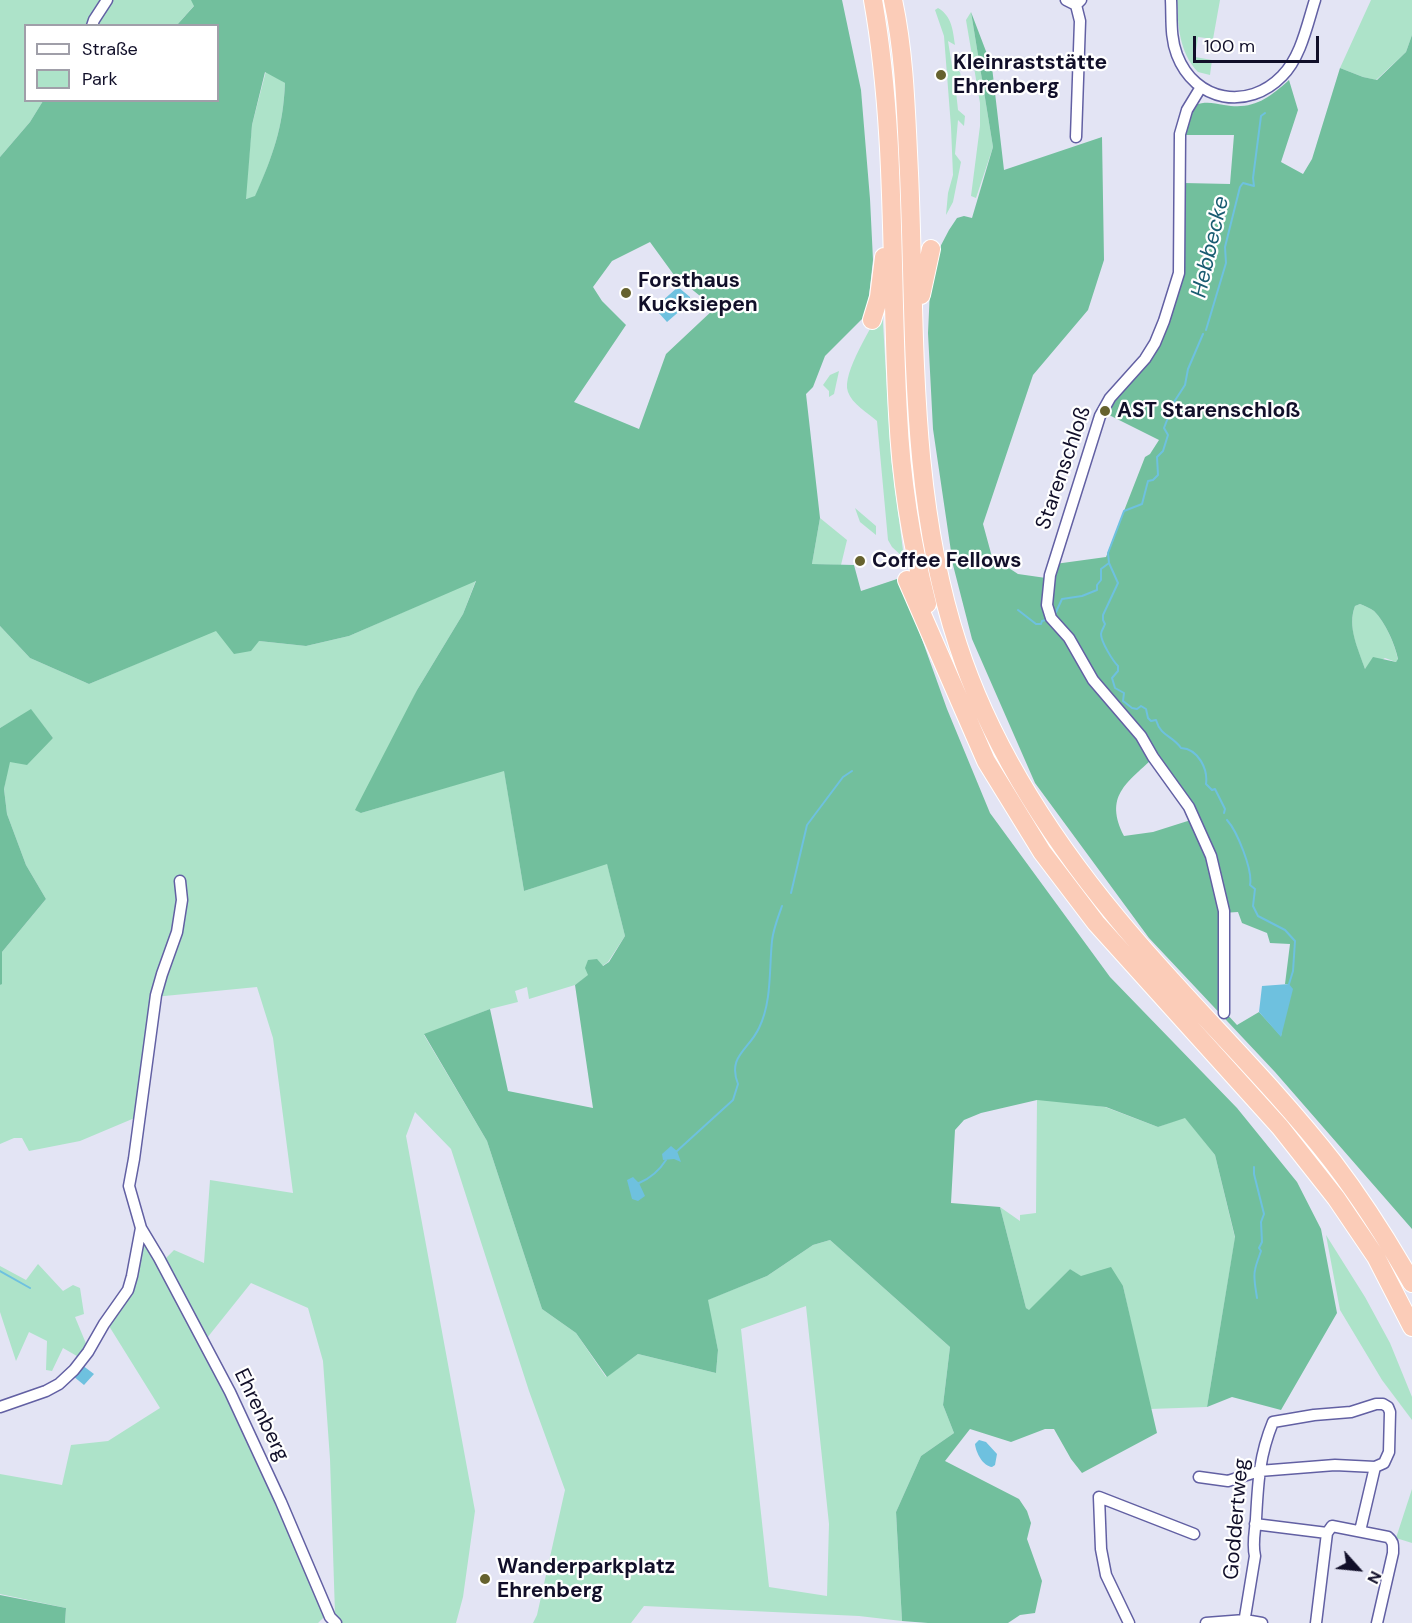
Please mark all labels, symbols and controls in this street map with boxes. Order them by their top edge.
legend [24,24,219,102]
scale bar [1196,24,1322,62]
text: 100 m [1204,34,1255,58]
text: Straße [82,37,138,61]
place label: Kleinraststätte Ehrenberg [953,50,1107,100]
text: Park [82,67,118,91]
marker: Kleinraststätte Ehrenberg [934,68,948,82]
water label: Hebbecke [1187,194,1235,300]
place label: Forsthaus Kucksiepen [638,268,758,318]
marker: Forsthaus Kucksiepen [619,286,633,300]
place label: AST Starenschloß [1117,398,1300,424]
street label: Starenschloß [1031,403,1097,533]
marker: AST Starenschloß [1098,404,1112,418]
place label: Coffee Fellows [872,548,1022,574]
marker: Coffee Fellows [853,554,867,568]
street label: Ehrenberg [228,1365,294,1465]
street label: Goddertweg [1219,1457,1255,1581]
north arrow [1328,1539,1388,1599]
place label: Wanderparkplatz Ehrenberg [497,1554,675,1604]
text: N [1362,1567,1386,1587]
marker: Wanderparkplatz Ehrenberg [478,1572,492,1586]

